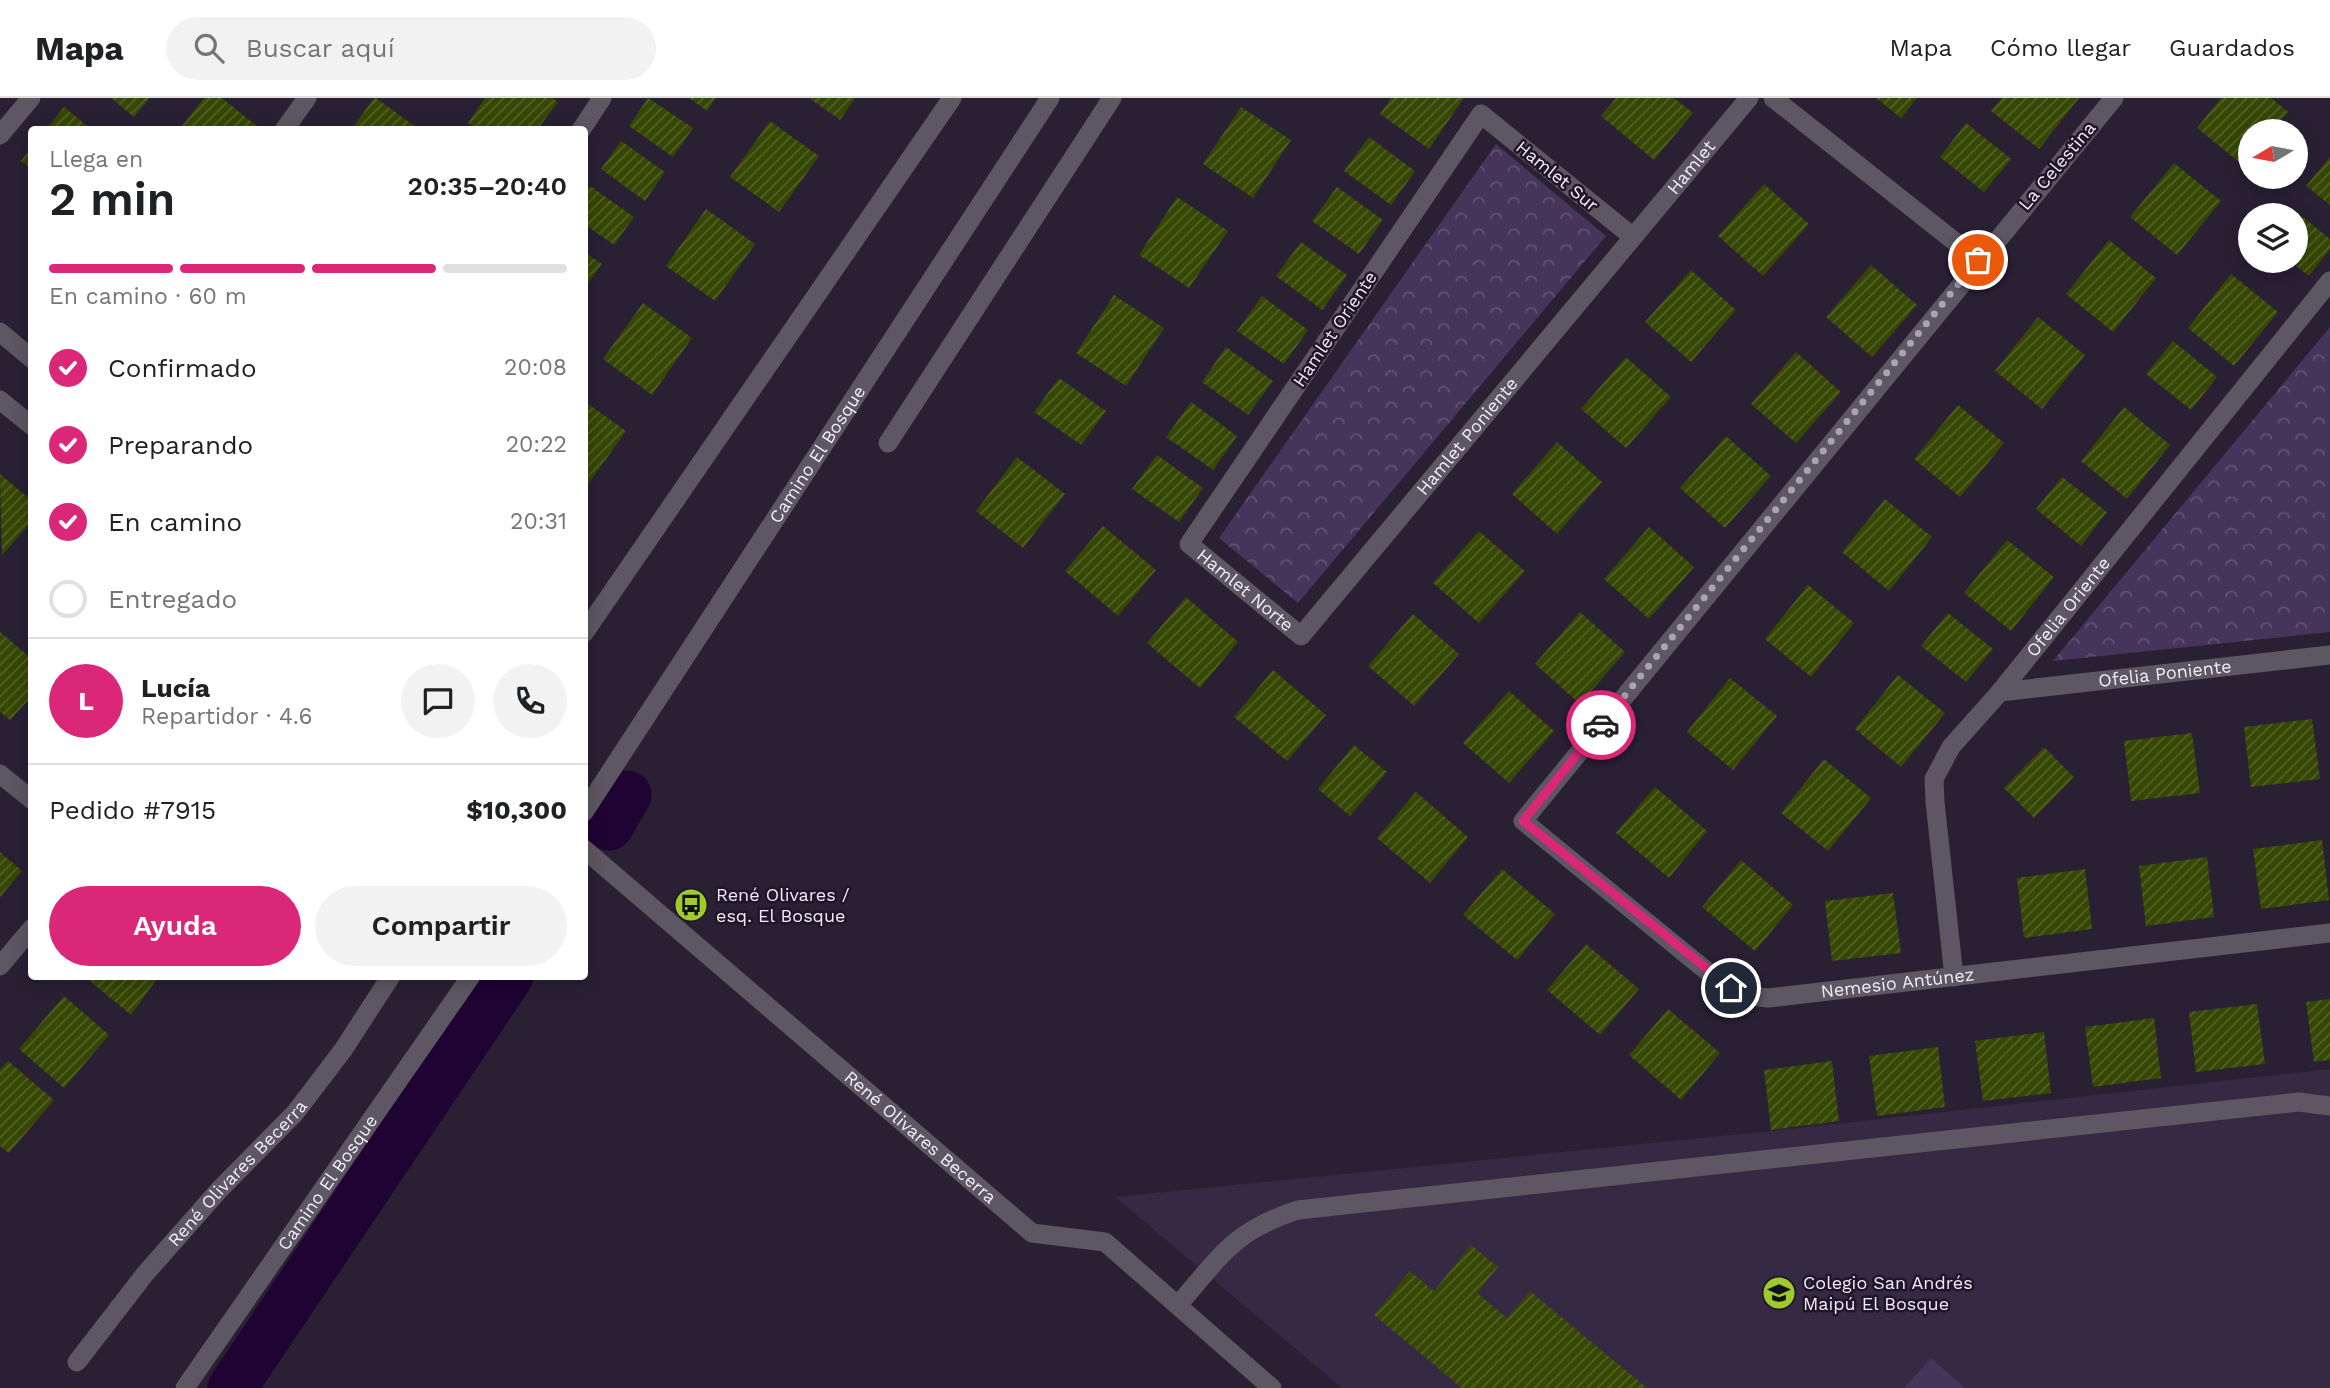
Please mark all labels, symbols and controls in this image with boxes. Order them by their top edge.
search box [166,17,656,80]
text: Mapa [35,29,124,68]
icon: search [190,29,228,67]
text: Buscar aquí [246,33,395,63]
text: Mapa [1890,34,1952,62]
text: Cómo llegar [1990,34,2131,62]
text: Guardados [2169,34,2295,62]
street label: La Celestina [2014,117,2100,214]
north arrow [2238,119,2308,189]
map controls [2238,119,2308,273]
street label: Hamlet Sur [1512,136,1603,215]
street label: Hamlet [1662,136,1720,198]
text: Llega en [49,146,143,173]
text: 20:35–20:40 [408,171,567,201]
text: 2 min [49,172,175,226]
button: layers [2238,203,2308,273]
pin [1948,230,2008,290]
icon: bag [1959,241,1997,279]
street label: Hamlet Oriente [1288,267,1381,390]
text: En camino · 60 m [49,283,247,310]
icon: check [49,349,87,387]
text: Confirmado [108,353,257,383]
text: 20:08 [504,354,567,381]
street label: Hamlet Poniente [1412,373,1522,499]
street label: Camino El Bosque [764,381,869,527]
icon: check [49,426,87,464]
text: Preparando [108,430,253,460]
text: 20:22 [506,431,567,458]
icon: check [49,503,87,541]
text: En camino [108,507,242,537]
text: 20:31 [510,508,567,535]
street label: Hamlet Norte [1193,544,1298,635]
street label: Ofelia Oriente [2022,553,2114,661]
text: Entregado [108,584,237,614]
street label: Ofelia Poniente [2097,655,2233,691]
button: chat [401,664,475,738]
button: phone [493,664,567,738]
text: Lucía [141,673,210,703]
text: L [78,686,94,716]
courier [1566,690,1636,760]
text: Repartidor · 4.6 [141,703,313,730]
icon: car [1582,706,1620,744]
text: Pedido #7915 [49,795,216,825]
text: $10,300 [466,795,567,825]
place label: René Olivares / esq. El Bosque [716,884,850,926]
button: Ayuda [49,886,301,966]
button: Compartir [315,886,567,966]
bus stop icon: René Olivares / esq. El Bosque [672,886,710,924]
pin [1701,958,1761,1018]
street label: Nemesio Antúnez [1820,963,1975,1002]
icon: home [1712,969,1750,1007]
street label: René Olivares Becerra [840,1066,1001,1208]
street label: René Olivares Becerra [163,1096,311,1250]
street label: Camino El Bosque [273,1111,381,1254]
place label: Colegio San Andrés Maipú El Bosque [1803,1272,1973,1314]
school or university icon: Colegio San Andrés Maipú El Bosque [1760,1274,1798,1312]

